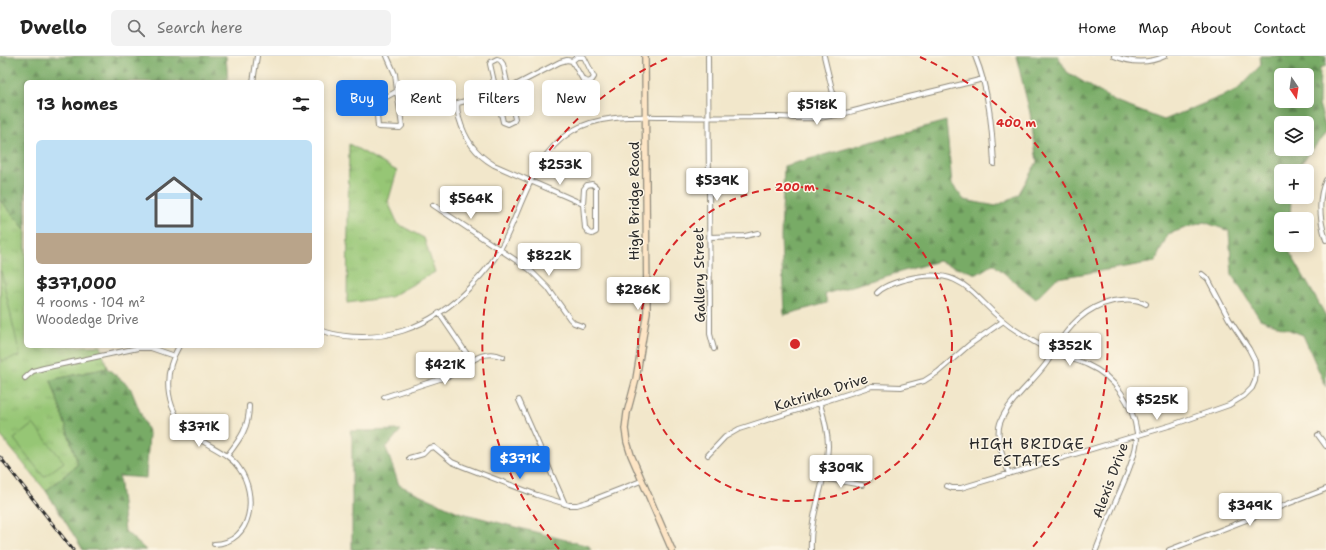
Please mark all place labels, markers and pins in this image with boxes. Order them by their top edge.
pin: $518K [789,92,845,126]
pin: $253K [532,152,588,186]
pin: $539K [689,168,745,202]
pin: $564K [443,186,499,220]
pin: $822K [521,243,577,277]
pin: $286K [610,277,666,311]
pin: $352K [1042,333,1098,367]
centre of rings [788,337,802,351]
pin: $421K [417,352,473,386]
pin: $525K [1129,387,1185,421]
pin: $371K [171,414,227,448]
pin: $371K [492,446,548,480]
pin: $309K [813,455,869,489]
pin: $349K [1222,493,1278,527]

